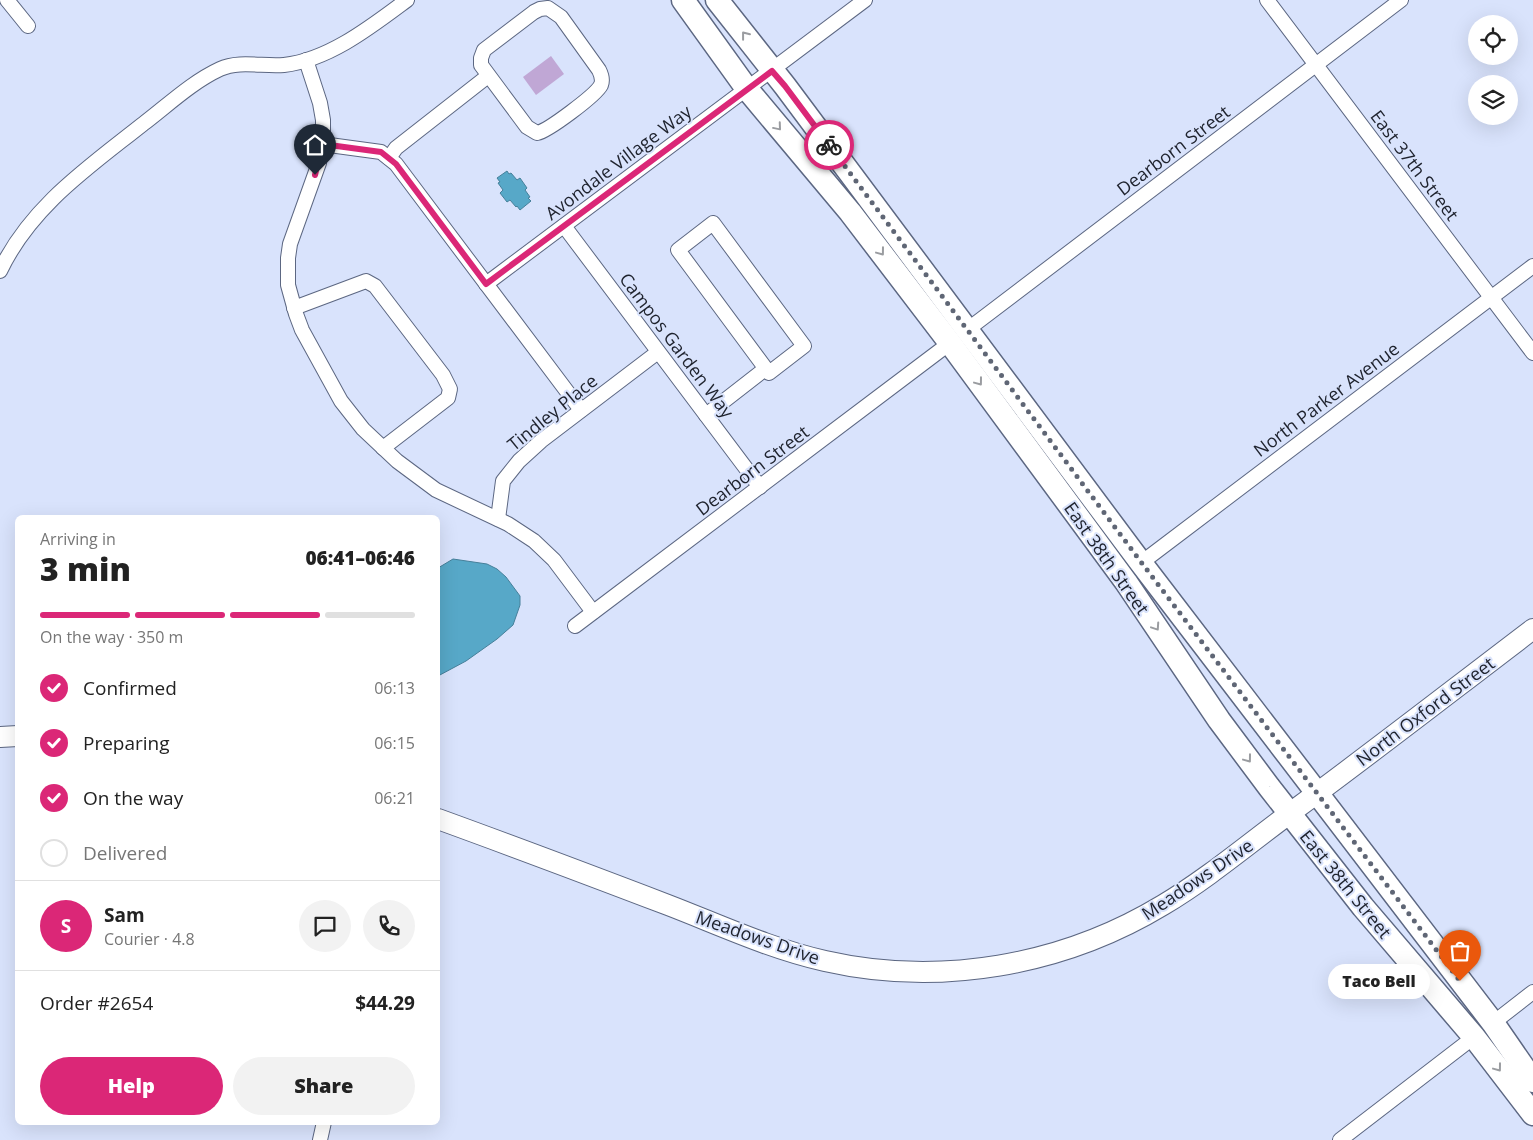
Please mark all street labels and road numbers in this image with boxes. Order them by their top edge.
street label: Avondale Village Way [540,99,697,225]
street label: Dearborn Street [1112,100,1234,200]
street label: East 37th Street [1365,105,1465,225]
street label: Campos Garden Way [614,267,740,423]
street label: North Parker Avenue [1248,336,1404,462]
street label: Tindley Place [502,368,602,456]
street label: Dearborn Street [691,420,813,520]
street label: East 38th Street [1059,497,1155,619]
street label: North Oxford Street [1351,651,1499,771]
street label: East 38th Street [1295,825,1397,943]
street label: Meadows Drive [1137,833,1257,925]
street label: Meadows Drive [693,905,823,969]

